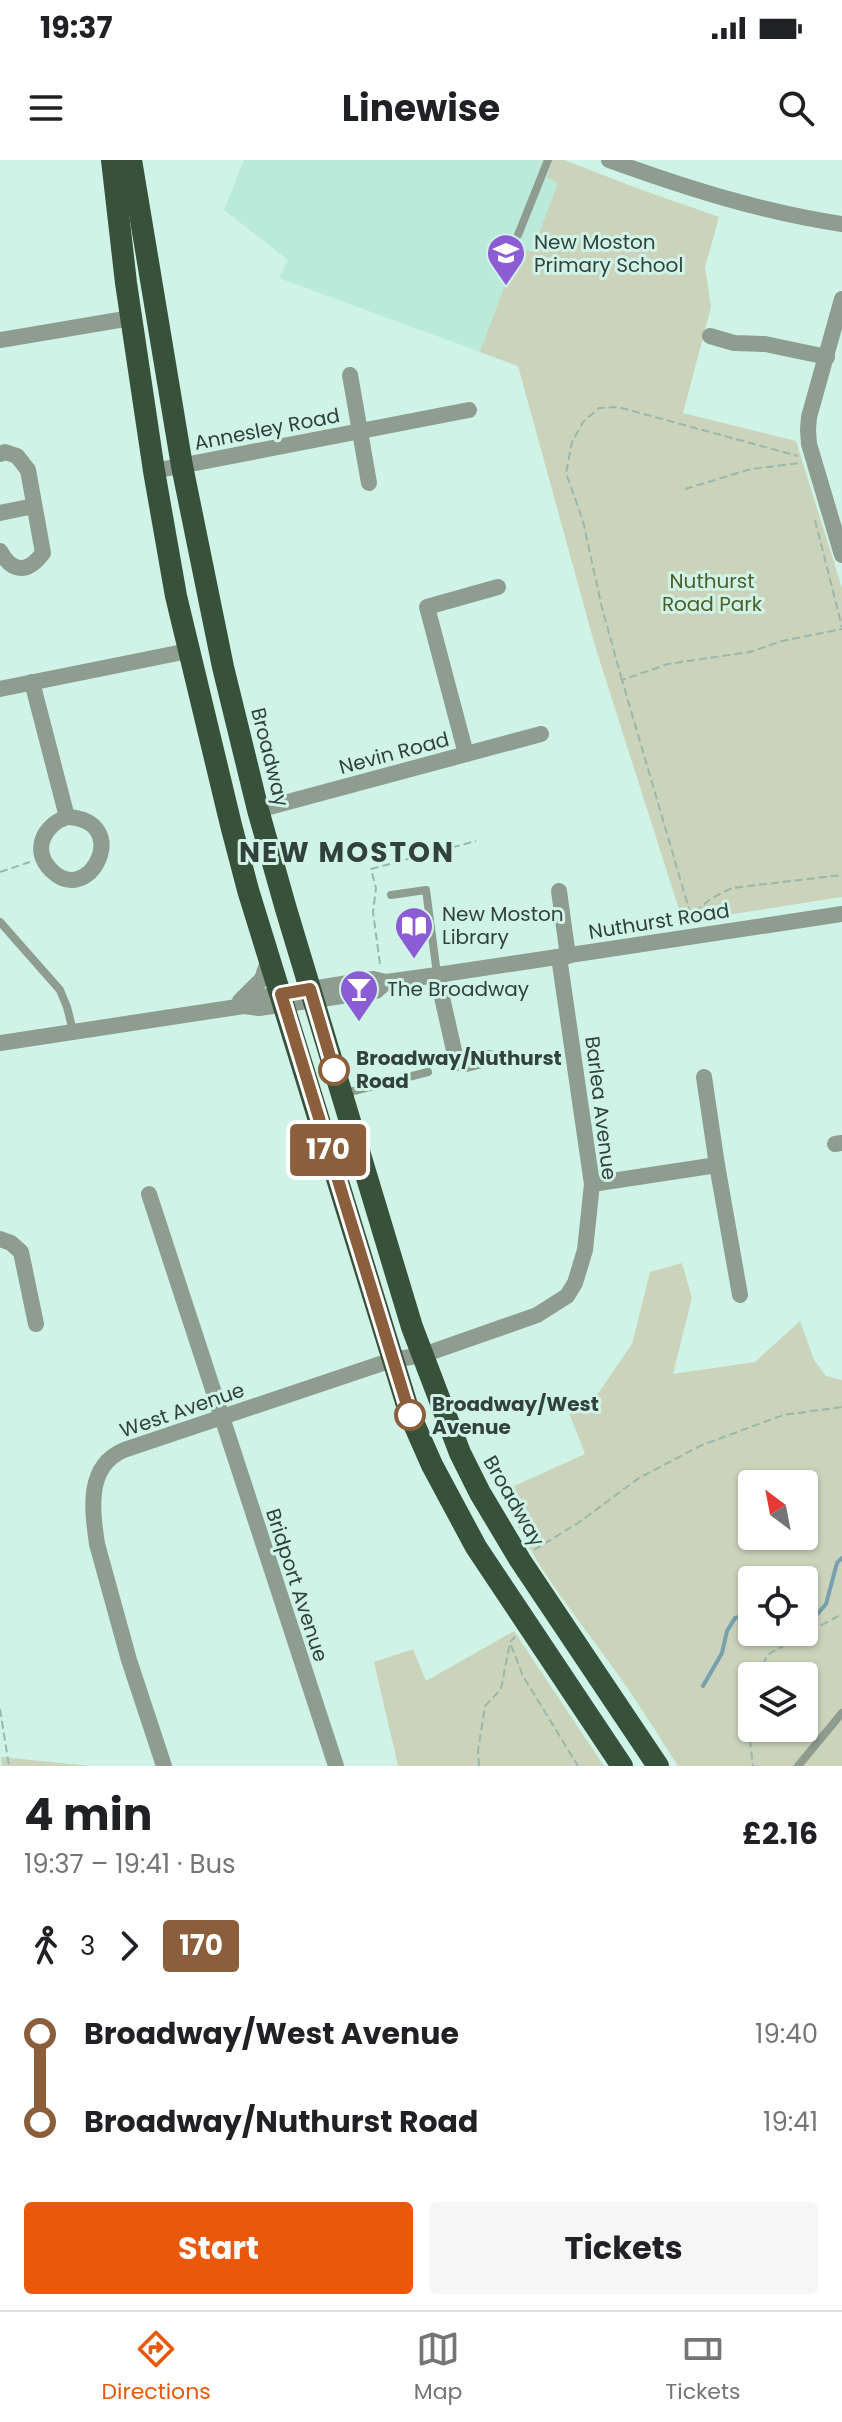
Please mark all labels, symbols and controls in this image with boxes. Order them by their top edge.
text: 19:37 [40,6,112,49]
text: Linewise [342,83,500,134]
icon: menu [24,86,68,130]
icon: search [774,86,818,130]
place label: New Moston Primary School [534,228,683,279]
school or university icon: New Moston Primary School [485,232,527,287]
street label: Annesley Road [192,401,342,457]
park label: Nuthurst Road Park [662,567,763,618]
street label: Broadway [244,705,296,809]
street label: Nevin Road [336,725,452,781]
district label: NEW MOSTON [239,833,455,872]
street label: Nuthurst Road [587,896,731,946]
place label: New Moston Library [442,900,564,951]
library icon: New Moston Library [393,905,435,960]
bar icon: The Broadway [338,968,380,1023]
place label: The Broadway [387,975,529,1003]
street label: Barlea Avenue [578,1035,624,1181]
place label: Broadway/Nuthurst Road [356,1044,562,1095]
marker: Broadway/Nuthurst Road [319,1055,349,1085]
line badge: 170 [282,1124,374,1176]
text: 170 [306,1130,350,1169]
street label: West Avenue [116,1376,248,1444]
place label: Broadway/West Avenue [432,1390,599,1441]
marker: Broadway/West Avenue [395,1400,425,1430]
street label: Broadway [477,1450,551,1552]
north arrow [738,1470,818,1550]
map controls [738,1470,818,1742]
street label: Bridport Avenue [259,1505,335,1665]
button: locate [738,1566,818,1646]
button: layers [738,1662,818,1742]
text: 4 min [24,1784,152,1845]
text: £2.16 [742,1812,818,1855]
text: 19:37 – 19:41 · Bus [24,1846,236,1882]
icon: walk [24,1924,68,1968]
icon: forward [107,1924,151,1968]
text: 170 [179,1926,223,1965]
text: 3 [80,1928,95,1964]
text: Broadway/West Avenue [84,2012,459,2055]
text: 19:40 [755,2016,818,2052]
text: Broadway/Nuthurst Road [84,2100,478,2143]
text: 19:41 [763,2104,818,2140]
button: Start [24,2202,413,2294]
button: Tickets [429,2202,818,2294]
tab: Directions [101,2327,211,2408]
tab: Map [414,2327,462,2408]
tab: Tickets [665,2327,740,2408]

